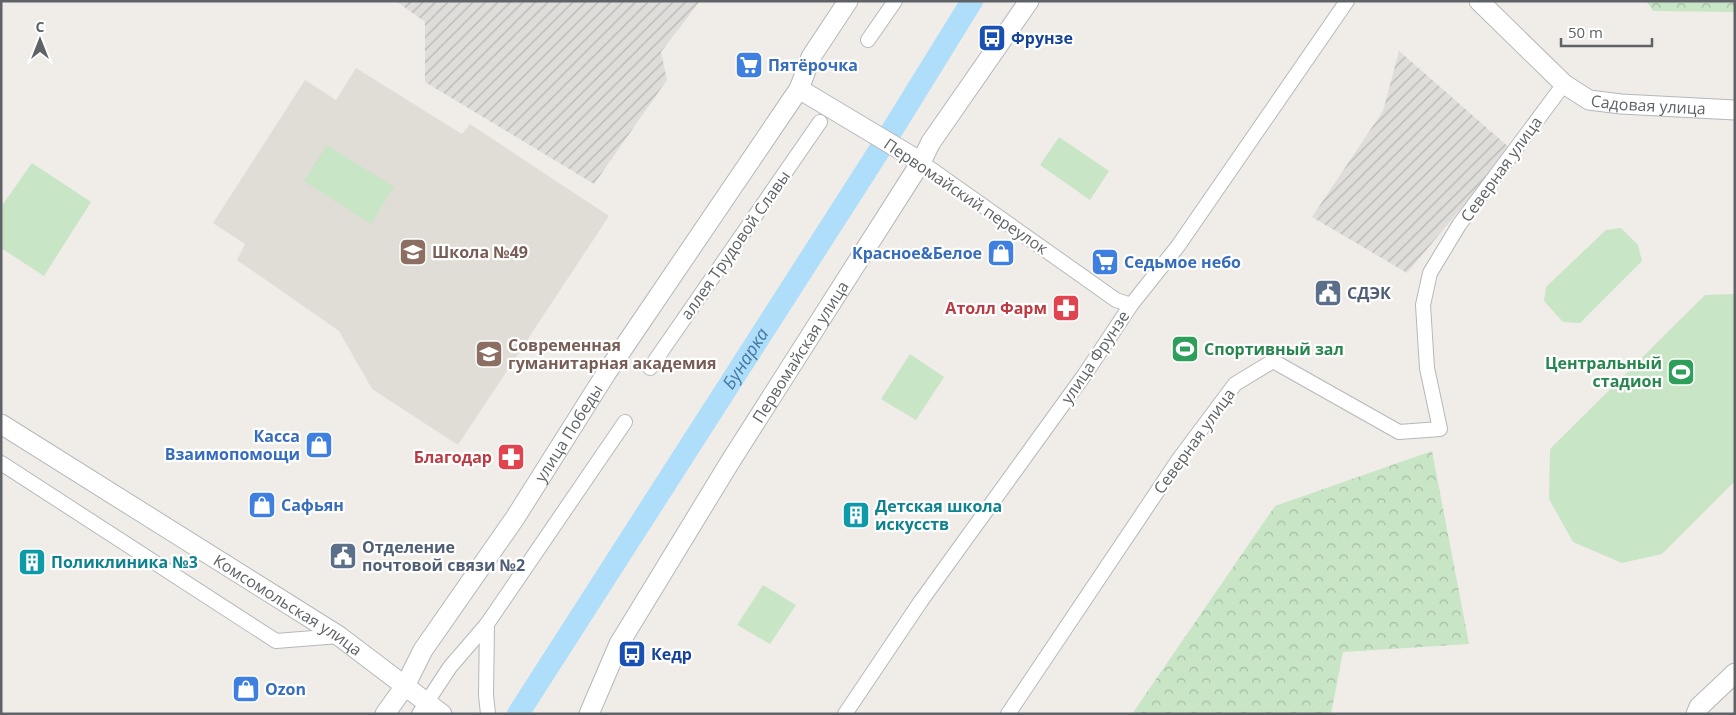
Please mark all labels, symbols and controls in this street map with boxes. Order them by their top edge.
north arrow [15,15,65,65]
scale bar [1561,15,1652,47]
text: С [36,17,45,36]
text: 50 m [1568,22,1603,42]
bus stop icon: Фрунзе [977,23,1007,53]
place label: Фрунзе [1011,27,1073,49]
supermarket icon: Пятёрочка [734,50,764,80]
place label: Пятёрочка [768,54,858,76]
street label: Садовая улица [1590,89,1706,119]
street label: Северная улица [1455,112,1547,226]
street label: Первомайский переулок [880,133,1053,260]
street label: аллея Трудовой Славы [675,166,795,324]
school or university icon: Школа №49 [398,237,428,267]
shop icon: Красное&Белое [986,238,1016,268]
place label: Школа №49 [432,241,528,263]
place label: Красное&Белое [852,242,982,264]
supermarket icon: Седьмое небо [1090,247,1120,277]
place label: Седьмое небо [1124,251,1241,273]
street label: Первомайская улица [747,277,854,427]
public building icon: СДЭК [1313,278,1343,308]
place label: СДЭК [1347,282,1391,304]
pharmacy icon: Атолл Фарм [1051,293,1081,323]
place label: Атолл Фарм [945,297,1047,319]
street label: улица Фрунзе [1056,306,1134,408]
water label: Бунарка [716,323,774,394]
place label: Современная гуманитарная академия [508,334,716,374]
sports icon: Спортивный зал [1170,334,1200,364]
place label: Спортивный зал [1204,338,1344,360]
school or university icon: Современная гуманитарная академия [474,339,504,369]
place label: Центральный стадион [1545,352,1662,392]
sports icon: Центральный стадион [1666,357,1696,387]
street label: улица Победы [529,380,608,486]
street label: Северная улица [1148,384,1240,498]
place label: Касса Взаимопомощи [165,425,300,465]
shop icon: Касса Взаимопомощи [304,430,334,460]
pharmacy icon: Благодар [496,442,526,472]
place label: Благодар [414,446,492,468]
shop icon: Сафьян [247,490,277,520]
place label: Сафьян [281,494,344,516]
place label: Детская школа искусств [875,495,1002,535]
building icon: Детская школа искусств [841,500,871,530]
place label: Отделение почтовой связи №2 [362,536,525,576]
public building icon: Отделение почтовой связи №2 [328,541,358,571]
building icon: Поликлиника №3 [17,547,47,577]
street label: Комсомольская улица [209,549,367,661]
place label: Поликлиника №3 [51,551,198,573]
bus stop icon: Кедр [617,639,647,669]
place label: Кедр [651,643,692,665]
shop icon: Ozon [231,674,261,704]
place label: Ozon [265,678,306,700]

